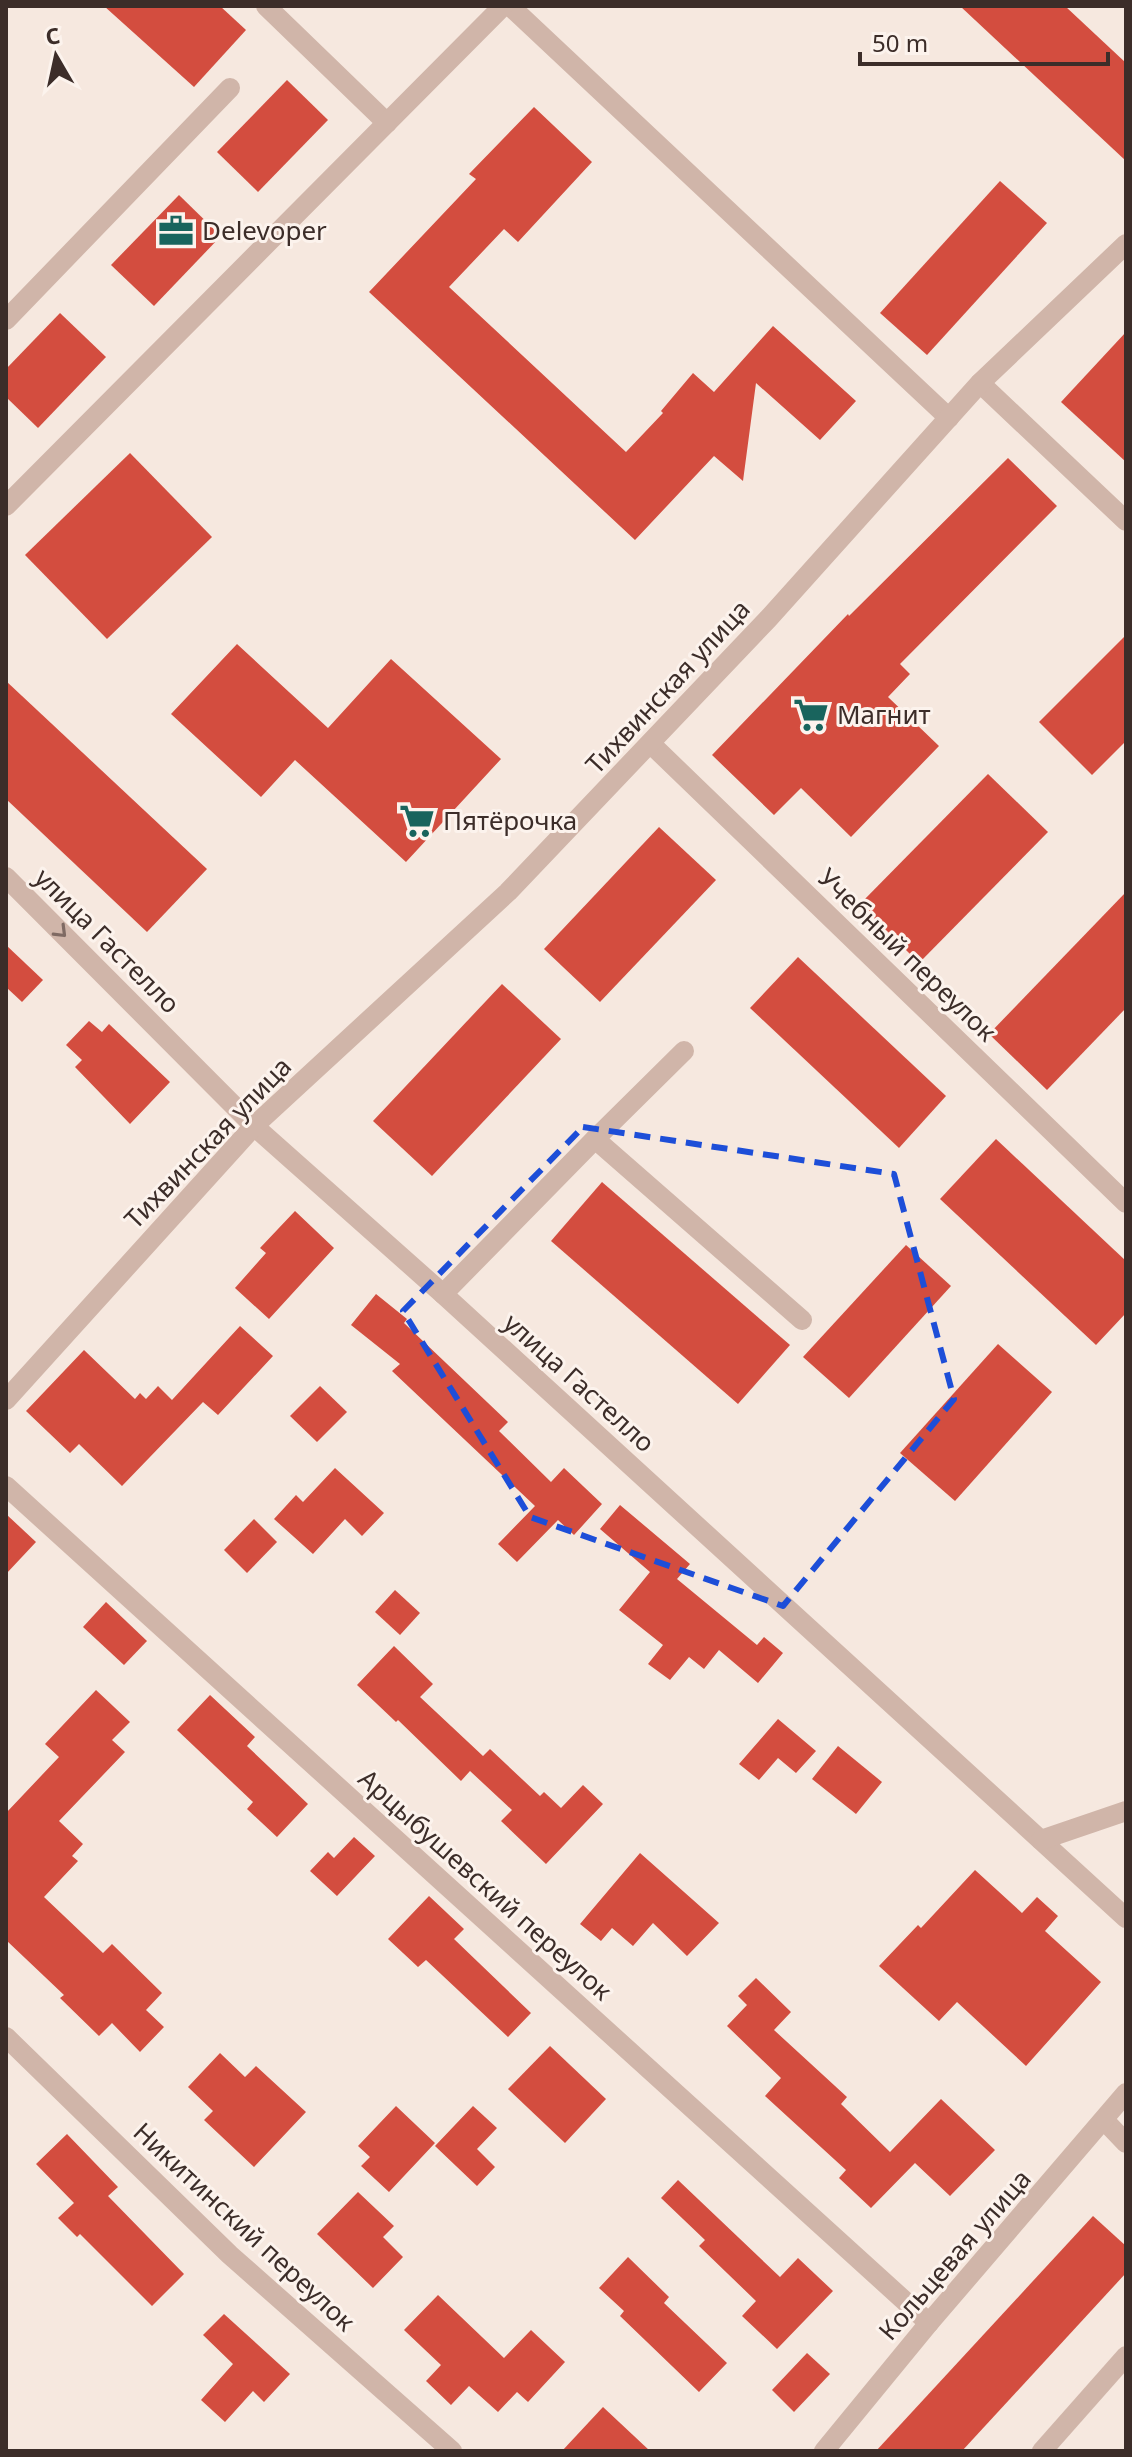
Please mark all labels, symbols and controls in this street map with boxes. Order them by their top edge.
north arrow [16,16,96,96]
scale bar [860,16,1108,66]
text: С [43,19,62,51]
text: 50 m [872,26,928,59]
office icon: Delevoper [157,212,195,250]
place label: Delevoper [202,212,327,248]
street label: Тихвинская улица [577,591,757,781]
supermarket icon: Магнит [792,696,830,734]
place label: Магнит [837,696,931,732]
supermarket icon: Пятёрочка [398,802,436,840]
place label: Пятёрочка [443,802,577,838]
street label: улица Гастелло [27,860,188,1021]
street label: Учебный переулок [811,860,1005,1049]
one-way arrow [52,923,66,938]
street label: Тихвинская улица [116,1049,299,1236]
street label: улица Гастелло [496,1305,663,1460]
street label: Арцыбушевский переулок [351,1761,620,2008]
street label: Никитинский переулок [126,2114,364,2339]
street label: Кольцевая улица [870,2161,1038,2347]

